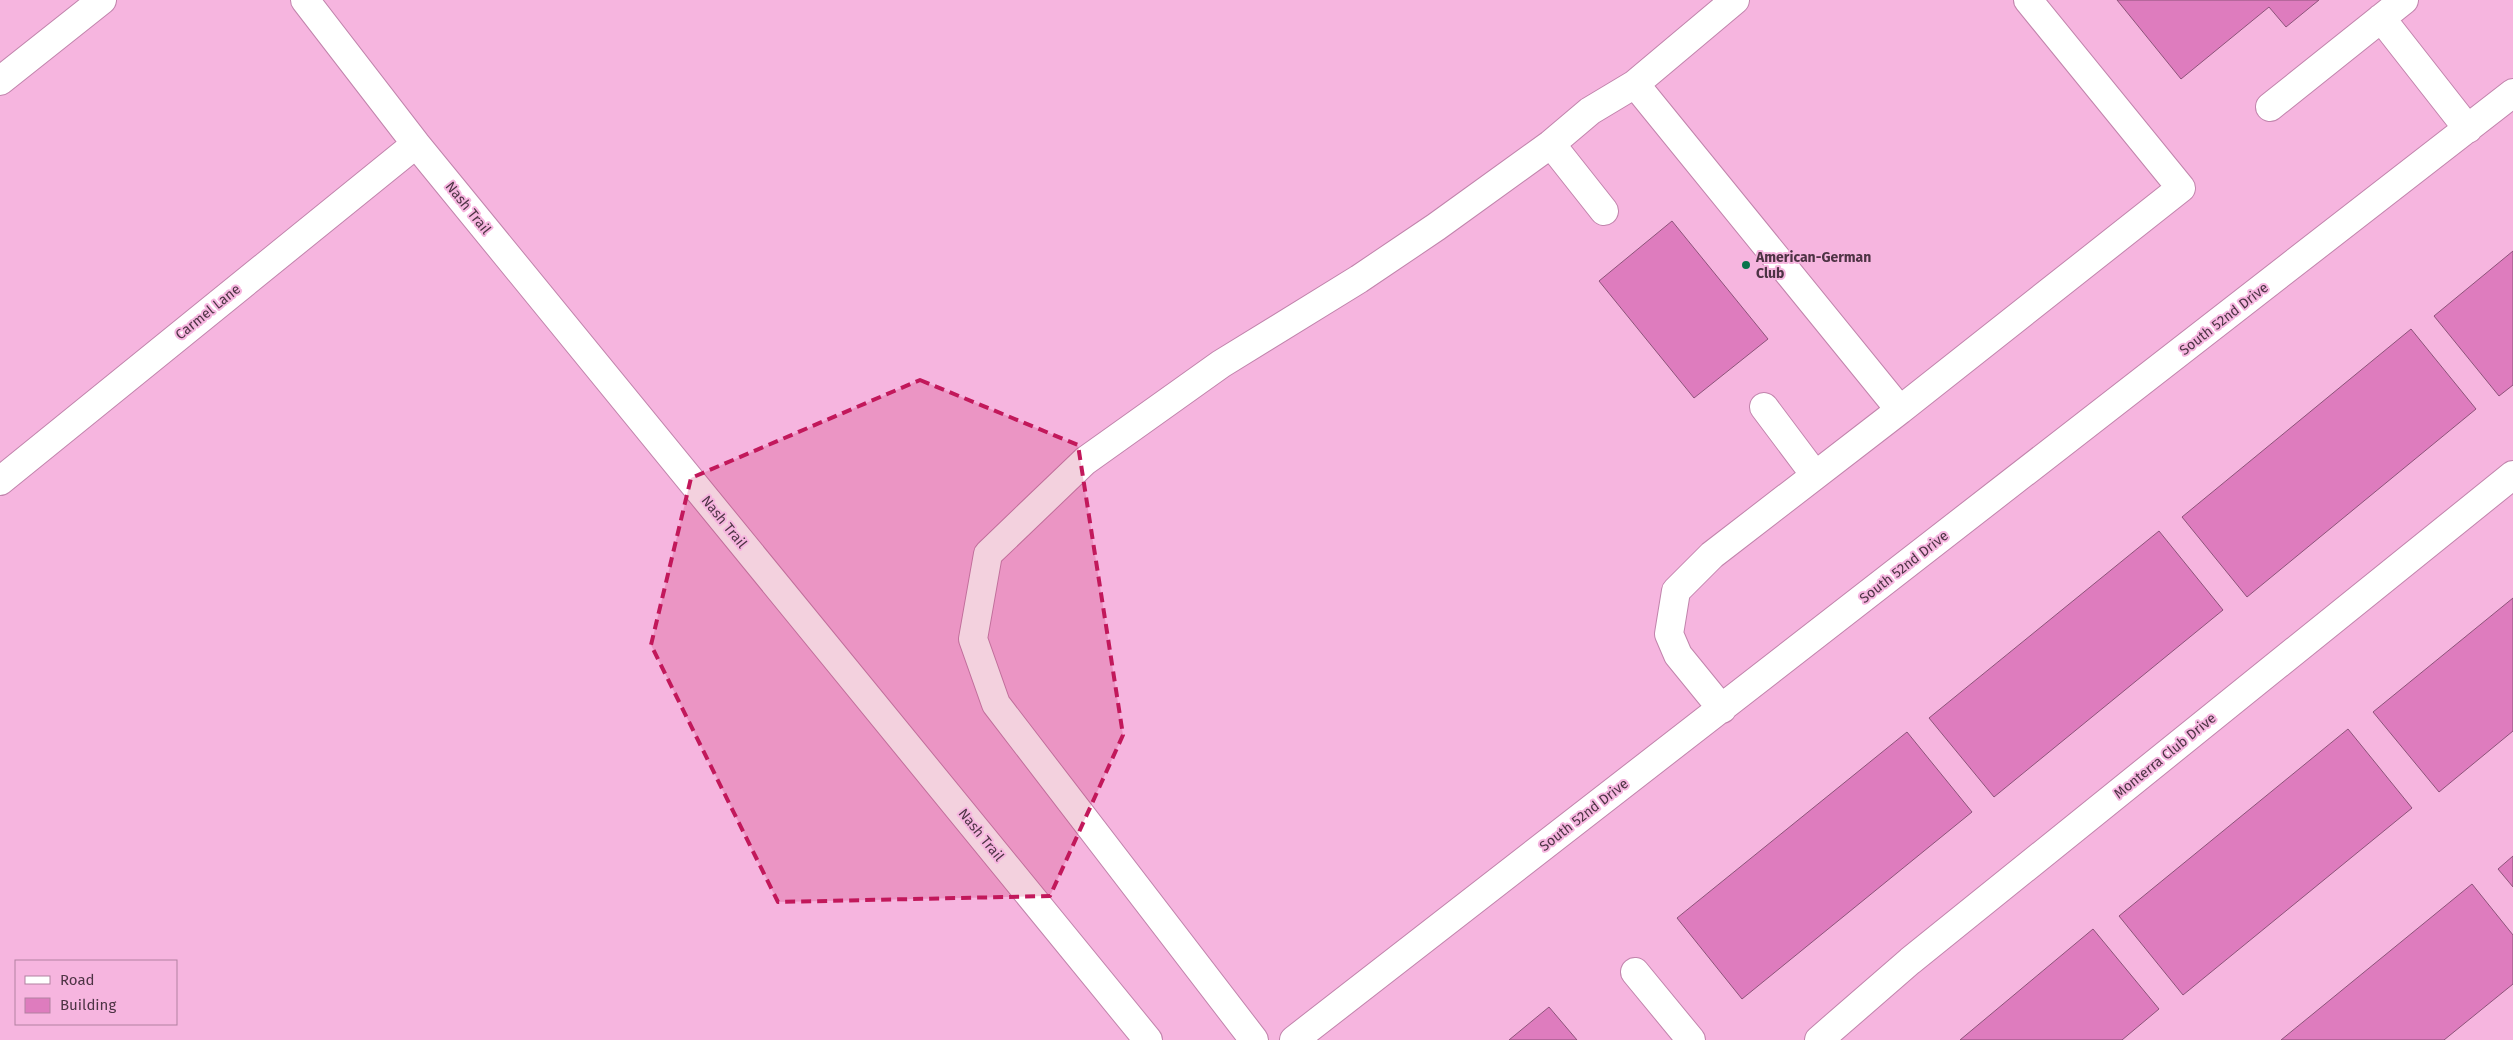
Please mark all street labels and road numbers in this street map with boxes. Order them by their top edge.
street label: Nash Trail [442,178,494,238]
street label: South 52nd Drive [2176,279,2272,359]
street label: Carmel Lane [172,281,244,343]
street label: Nash Trail [698,492,750,552]
street label: South 52nd Drive [1856,527,1952,607]
street label: Monterra Club Drive [2111,710,2219,802]
street label: South 52nd Drive [1536,775,1632,855]
street label: Nash Trail [955,805,1007,865]

